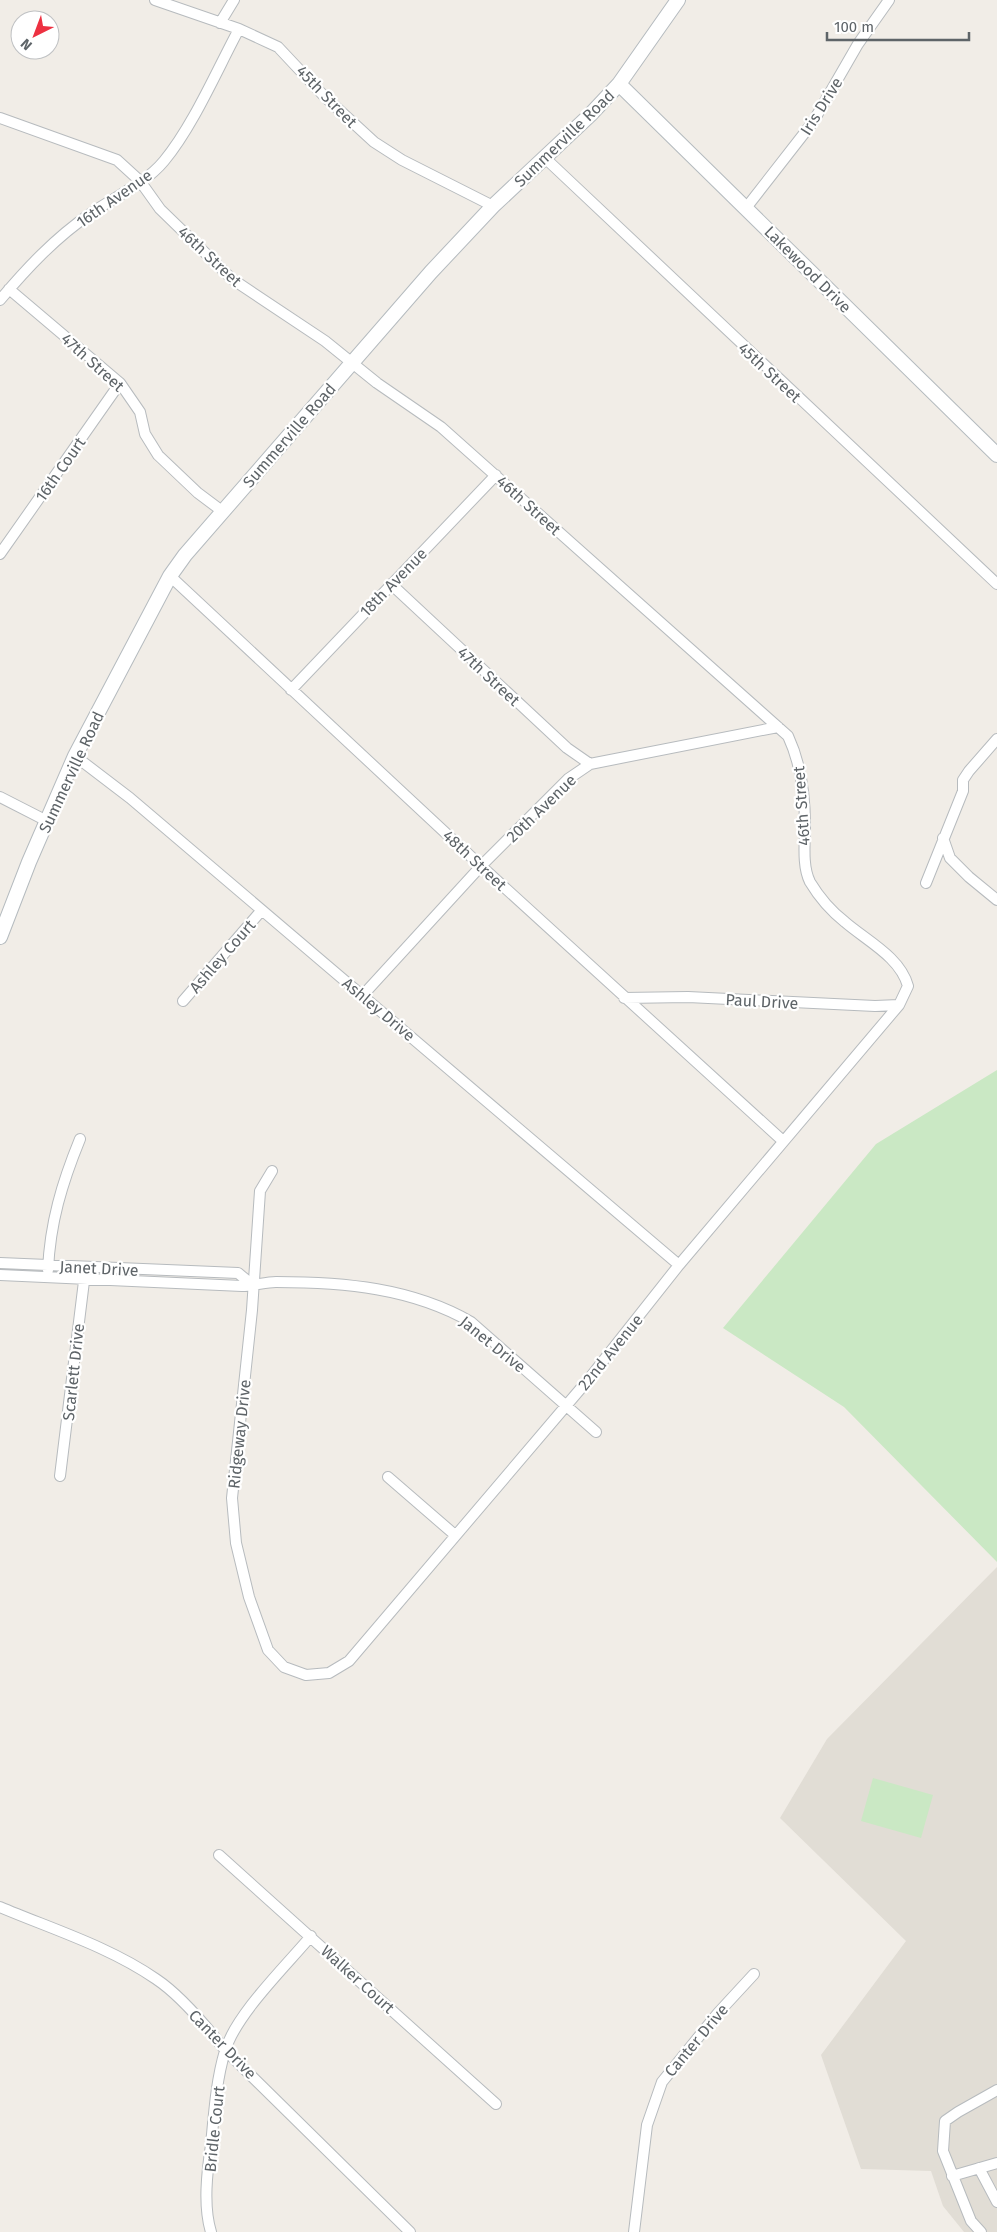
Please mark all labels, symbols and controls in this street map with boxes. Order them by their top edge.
north arrow [10,10,60,60]
scale bar [827,10,970,42]
text: 100 m [834,18,874,36]
text: N [17,35,36,54]
street label: 45th Street [292,61,361,132]
street label: Iris Drive [796,74,847,139]
street label: Summerville Road [510,86,618,191]
street label: 16th Avenue [73,165,156,231]
street label: 46th Street [174,222,245,291]
street label: Lakewood Drive [760,222,855,317]
street label: 47th Street [57,329,128,396]
street label: 45th Street [734,338,805,406]
street label: Summerville Road [239,379,340,491]
street label: 16th Court [31,433,90,505]
street label: 46th Street [493,472,565,539]
street label: 18th Avenue [356,544,431,621]
street label: 47th Street [454,643,524,710]
street label: Summerville Road [35,708,108,836]
street label: 46th Street [789,765,814,846]
street label: 20th Avenue [503,770,580,846]
street label: 48th Street [439,826,511,895]
street label: Ashley Court [185,916,259,997]
street label: Ashley Drive [339,974,419,1045]
street label: Paul Drive [725,990,799,1013]
street label: Janet Drive [59,1257,139,1280]
street label: 22nd Avenue [574,1311,647,1394]
street label: Janet Drive [456,1312,529,1377]
street label: Scarlett Drive [59,1322,88,1422]
street label: Ridgeway Drive [224,1378,255,1490]
street label: Walker Court [317,1941,399,2017]
street label: Canter Drive [660,2000,732,2081]
street label: Canter Drive [185,2006,260,2083]
street label: Bridle Court [201,2085,229,2173]

